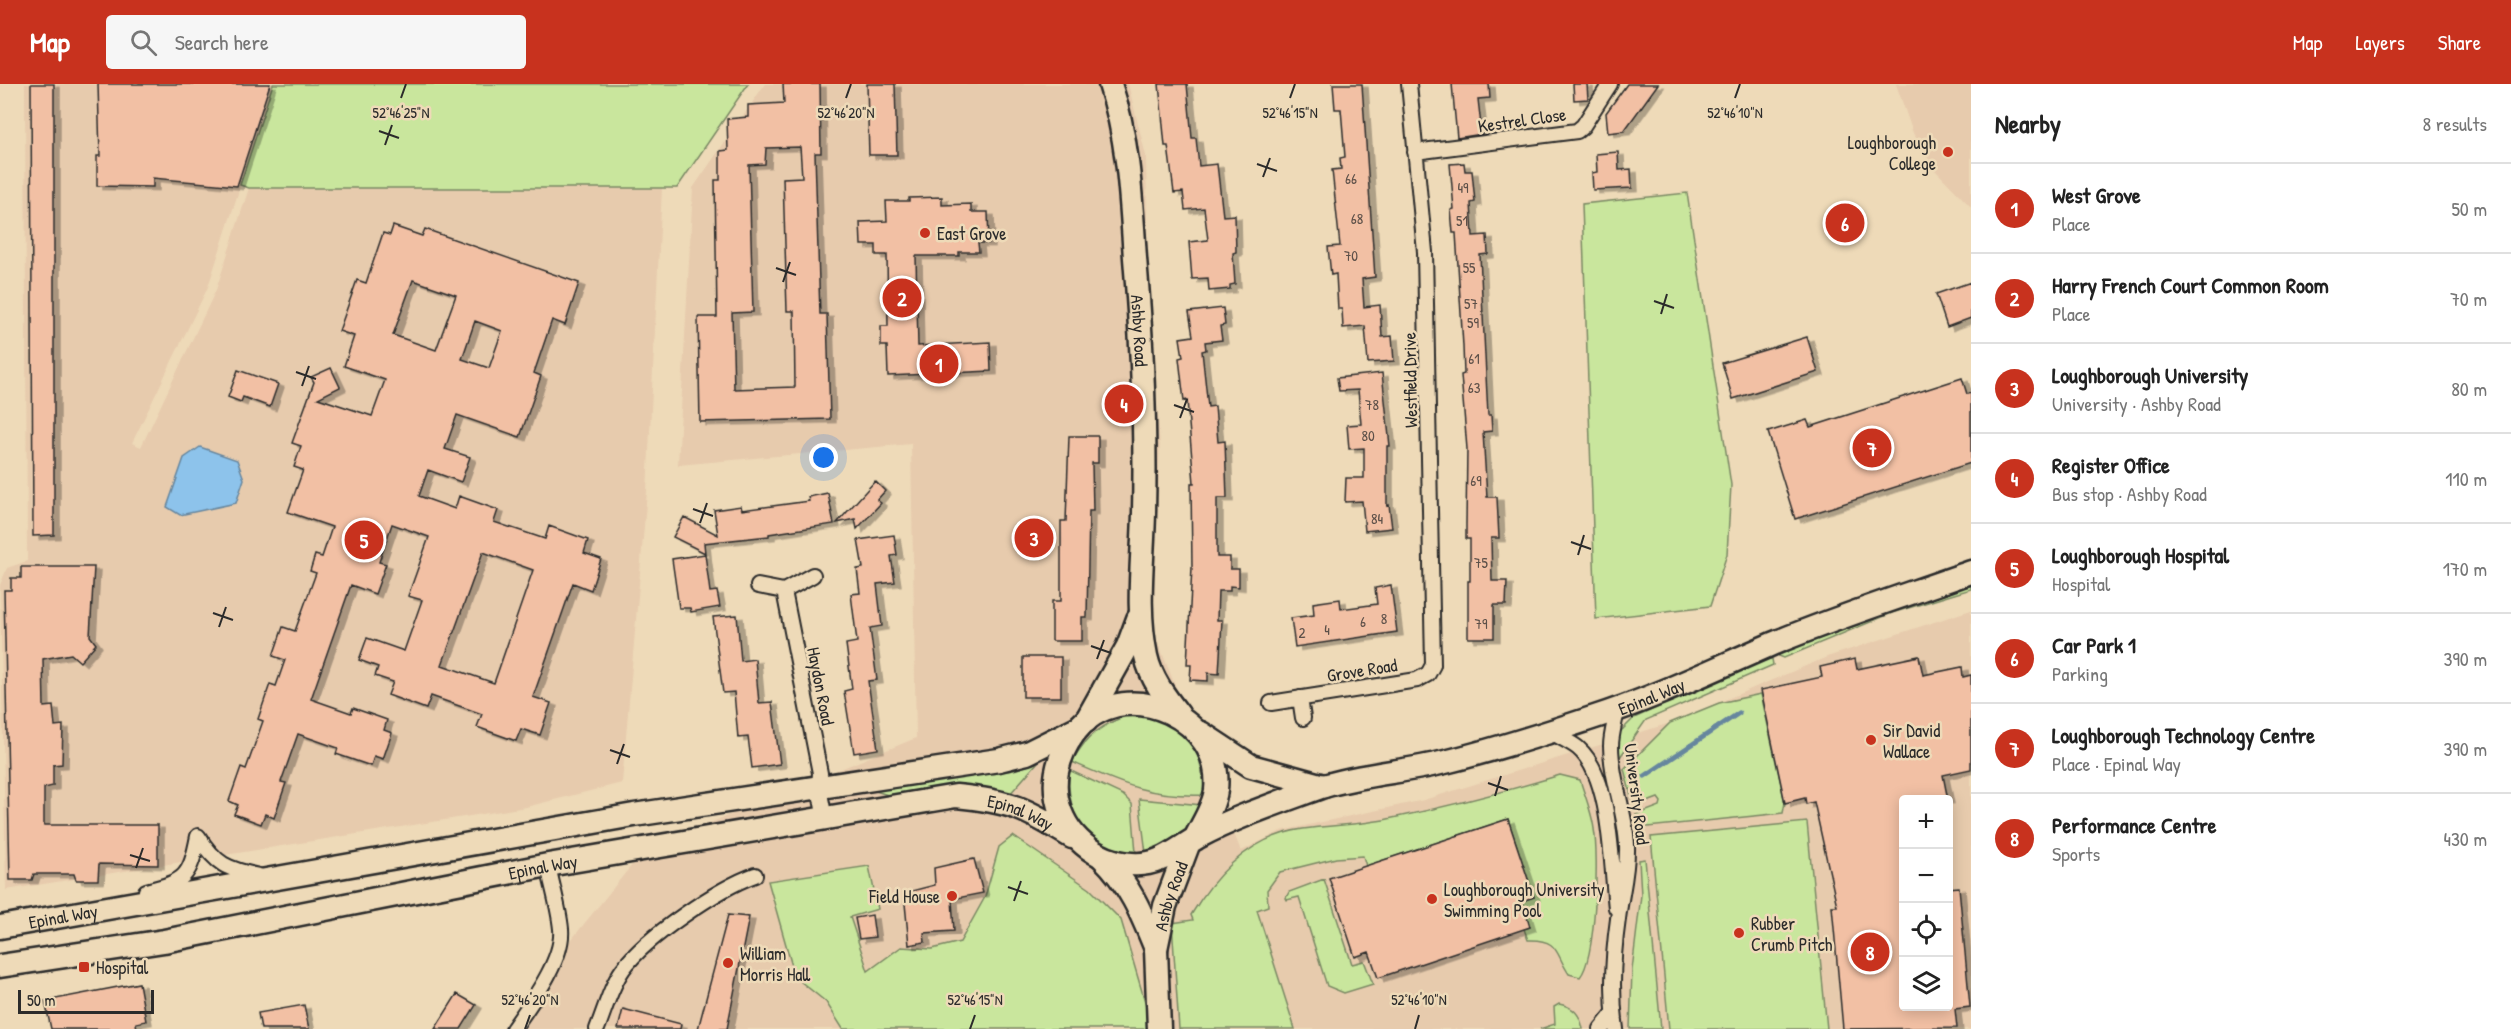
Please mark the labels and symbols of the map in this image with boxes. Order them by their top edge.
street label: Kestrel Close [1476,101,1568,139]
text: 52°46'25"N [373,102,429,123]
text: 52°46'20"N [817,102,875,123]
text: 52°46'15"N [1262,102,1318,123]
text: 52°46'10"N [1707,102,1763,123]
place label: Loughborough College [1848,130,1936,176]
marker: Loughborough College [1941,145,1955,159]
house number: 66 [1345,168,1357,189]
house number: 49 [1457,177,1469,198]
pin: 6 [1826,200,1864,246]
house number: 68 [1351,208,1363,229]
house number: 51 [1456,210,1468,231]
place label: East Grove [937,221,1006,246]
marker: East Grove [918,226,932,240]
house number: 70 [1344,245,1358,266]
house number: 55 [1463,257,1476,278]
pin: 2 [882,276,922,320]
house number: 57 [1464,293,1478,314]
street label: Ashby Road [1125,294,1155,367]
house number: 59 [1467,312,1479,333]
street label: Westfield Drive [1397,332,1423,428]
pin: 1 [920,342,958,386]
house number: 61 [1468,348,1480,369]
house number: 63 [1468,377,1481,398]
pin: 4 [1104,382,1144,426]
house number: 78 [1365,394,1379,415]
house number: 80 [1361,425,1375,446]
pin: 7 [1852,426,1892,470]
your location [809,443,838,472]
house number: 69 [1470,470,1482,491]
house number: 84 [1371,508,1383,529]
pin: 3 [1014,516,1054,560]
pin: 5 [344,518,384,562]
house number: 75 [1474,552,1489,573]
house number: 8 [1381,608,1387,629]
house number: 6 [1360,611,1366,632]
house number: 79 [1475,613,1488,634]
house number: 4 [1324,619,1330,640]
house number: 2 [1298,622,1306,643]
street label: Haydon Road [801,645,841,727]
street label: Grove Road [1325,652,1399,688]
street label: Epinal Way [1615,671,1689,721]
place label: Sir David Wallace [1883,718,1940,764]
marker: Sir David Wallace [1864,733,1878,747]
street label: University Road [1618,742,1656,846]
street label: Epinal Way [985,788,1059,836]
street label: Epinal Way [506,848,580,885]
street label: Ashby Road [1148,858,1193,933]
place label: Loughborough University Swimming Pool [1444,877,1605,923]
place label: Field House [868,884,940,909]
marker: Field House [945,889,959,903]
marker: Loughborough University Swimming Pool [1425,892,1439,906]
street label: Epinal Way [27,897,100,934]
place label: Rubber Crumb Pitch [1751,911,1833,957]
marker: Rubber Crumb Pitch [1732,926,1746,940]
pin: 8 [1850,930,1890,974]
place label: William Morris Hall [740,941,810,987]
place label: Hospital [96,955,149,980]
marker: William Morris Hall [721,956,735,970]
marker: Hospital [77,960,91,974]
scale bar [18,987,154,1014]
text: 52°46'20"N [501,989,559,1010]
text: 52°46'15"N [947,989,1003,1010]
text: 52°46'10"N [1391,989,1447,1010]

